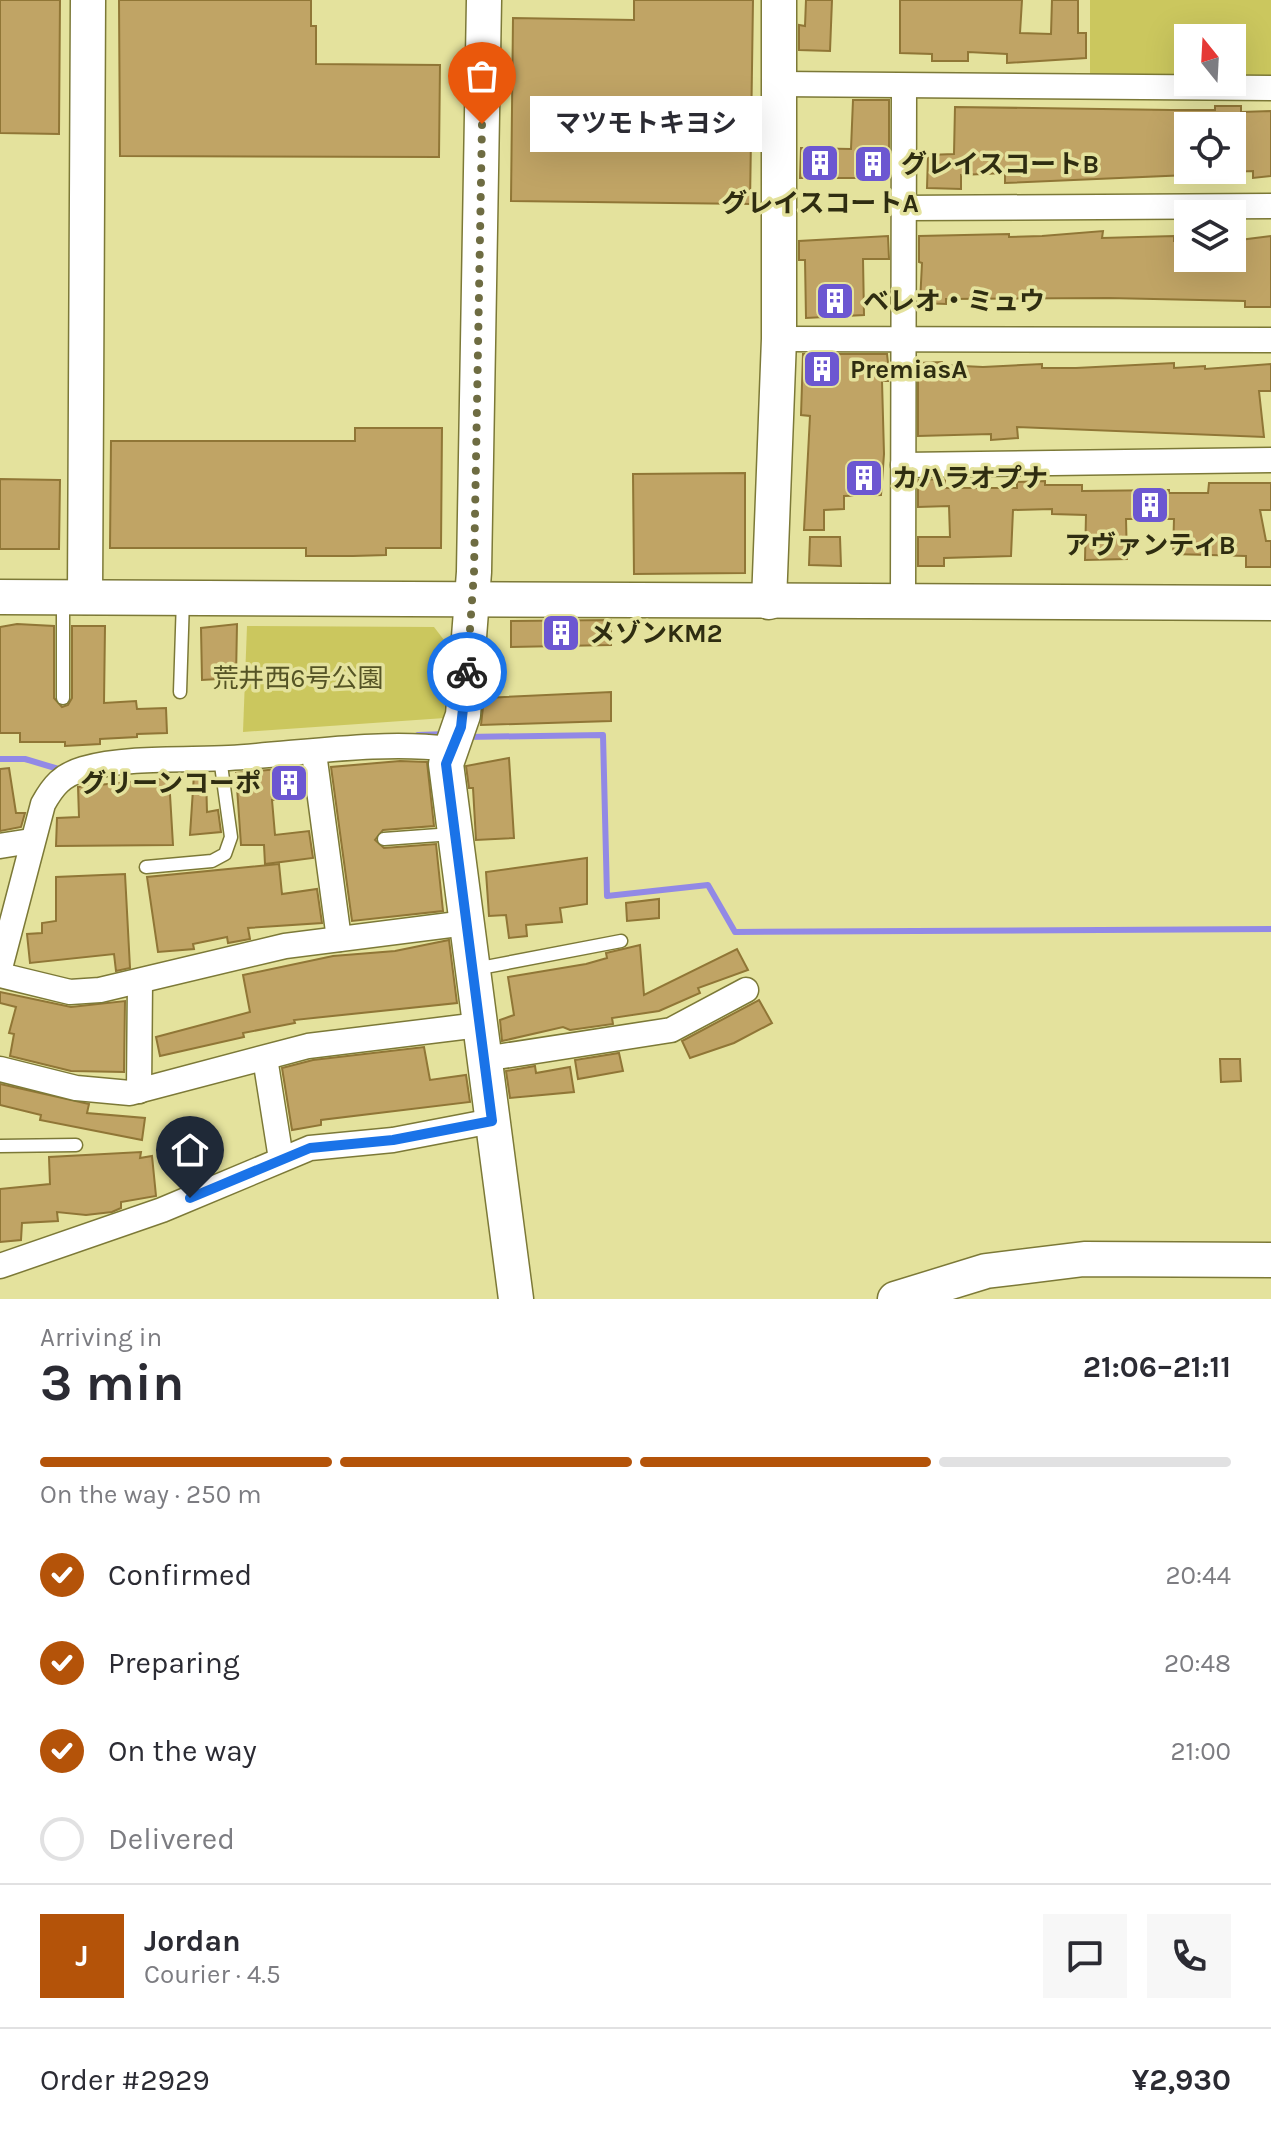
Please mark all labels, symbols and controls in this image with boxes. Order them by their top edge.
north arrow [1174,24,1246,96]
map controls [1174,24,1246,272]
pin [448,42,516,124]
icon: bag [460,54,504,98]
callout: マツモトキヨシ [530,96,762,152]
text: マツモトキヨシ [555,108,737,139]
button: locate [1174,112,1246,184]
building icon: グレイスコートA [799,142,841,184]
building icon: グレイスコートB [852,143,894,185]
place label: グレイスコートB [901,149,1099,180]
place label: グレイスコートA [721,188,919,219]
button: layers [1174,200,1246,272]
building icon: ベレオ・ミュウ [814,280,856,322]
place label: ベレオ・ミュウ [863,286,1045,317]
building icon: PremiasA [801,348,843,390]
place label: PremiasA [850,354,967,385]
building icon: カハラオプナ [843,457,885,499]
place label: カハラオプナ [892,463,1048,494]
building icon: アヴァンティB [1129,484,1171,526]
place label: アヴァンティB [1064,530,1236,561]
building icon: メゾンKM2 [540,612,582,654]
place label: メゾンKM2 [589,618,722,649]
courier [427,632,507,712]
icon: bike [445,650,489,694]
park label: 荒井西6号公園 [213,663,383,694]
building icon: グリーンコーポ [268,762,310,804]
place label: グリーンコーポ [80,768,261,799]
pin [156,1116,224,1198]
icon: home [168,1128,212,1172]
text: Arriving in [40,1322,162,1353]
text: 21:06–21:11 [1083,1349,1231,1385]
text: 3 min [40,1352,184,1413]
text: On the way · 250 m [40,1479,262,1510]
icon: check [40,1553,84,1597]
text: Confirmed [108,1557,252,1593]
text: 20:44 [1165,1560,1231,1591]
icon: check [40,1641,84,1685]
text: Preparing [108,1645,240,1681]
text: 20:48 [1164,1648,1231,1679]
icon: check [40,1729,84,1773]
text: On the way [108,1733,257,1769]
text: 21:00 [1170,1736,1231,1767]
text: Delivered [108,1821,235,1857]
button: chat [1043,1914,1127,1998]
button: phone [1147,1914,1231,1998]
text: Jordan [144,1923,241,1959]
text: J [75,1938,89,1974]
text: Courier · 4.5 [144,1959,281,1990]
text: Order #2929 [40,2062,210,2098]
text: ¥2,930 [1132,2062,1231,2098]

